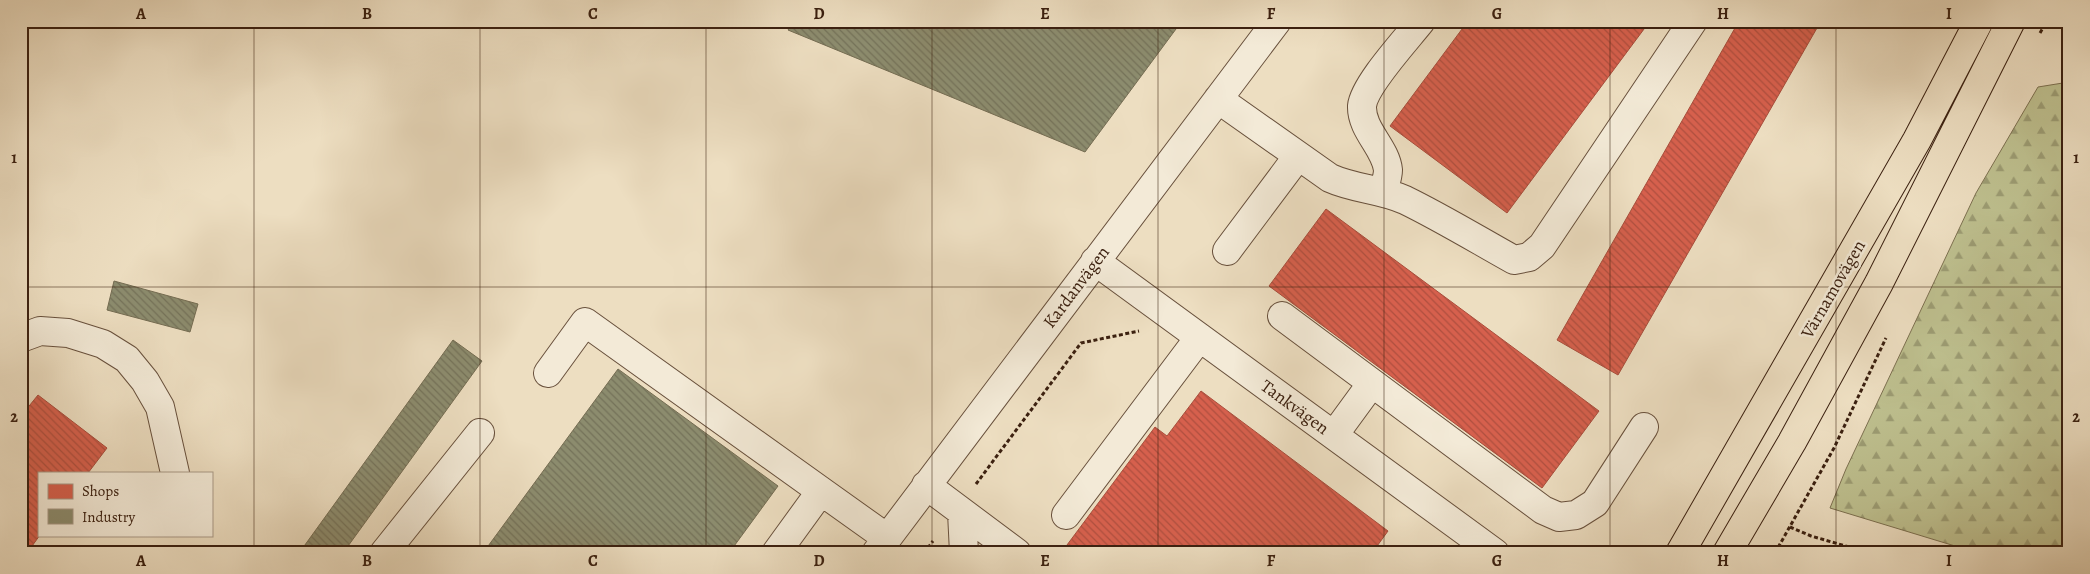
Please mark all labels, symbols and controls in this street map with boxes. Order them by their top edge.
text: A [135,3,147,25]
text: B [362,3,372,25]
text: C [588,3,598,25]
text: D [813,3,825,25]
text: E [1040,3,1050,25]
text: F [1267,3,1276,25]
text: G [1492,3,1502,25]
text: H [1717,3,1729,25]
text: I [1946,3,1952,25]
text: 1 [11,147,17,169]
text: 1 [2073,147,2079,169]
street label: Värnamovägen [1795,235,1871,343]
street label: Kardanvägen [1037,241,1115,333]
street label: Tankvägen [1256,374,1334,440]
text: 2 [10,406,18,428]
text: 2 [2072,406,2080,428]
legend [38,472,212,536]
text: Shops [82,481,119,501]
text: Industry [82,507,136,527]
text: A [135,550,147,572]
text: B [362,550,372,572]
text: C [588,550,598,572]
text: D [813,550,825,572]
text: E [1040,550,1050,572]
text: F [1267,550,1276,572]
text: G [1492,550,1502,572]
text: H [1717,550,1729,572]
text: I [1946,550,1952,572]

